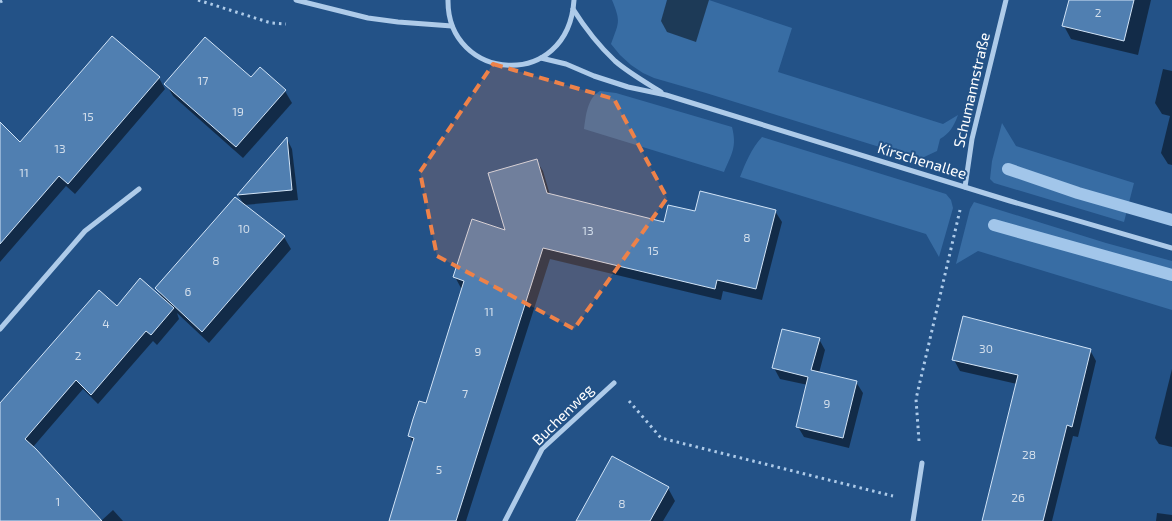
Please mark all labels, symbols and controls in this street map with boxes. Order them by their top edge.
house number: 2 [1095,5,1102,19]
street label: Schumannstraße [949,30,993,149]
house number: 17 [198,73,208,87]
house number: 19 [232,104,244,118]
house number: 15 [82,109,94,123]
street label: Kirschenallee [876,138,969,182]
house number: 13 [54,141,66,155]
house number: 11 [19,165,29,179]
house number: 10 [238,221,250,235]
house number: 13 [582,223,594,237]
house number: 8 [743,230,751,244]
house number: 15 [647,243,659,257]
house number: 8 [212,253,220,267]
house number: 6 [185,284,192,298]
house number: 11 [484,304,494,318]
house number: 4 [102,316,110,330]
house number: 30 [979,341,993,355]
house number: 9 [475,344,482,358]
house number: 2 [75,348,82,362]
street label: Buchenweg [528,379,597,449]
house number: 7 [462,386,468,400]
house number: 9 [824,396,831,410]
house number: 28 [1022,447,1036,461]
house number: 5 [436,462,442,476]
house number: 26 [1011,490,1025,504]
house number: 1 [56,494,60,508]
house number: 8 [618,496,626,510]

